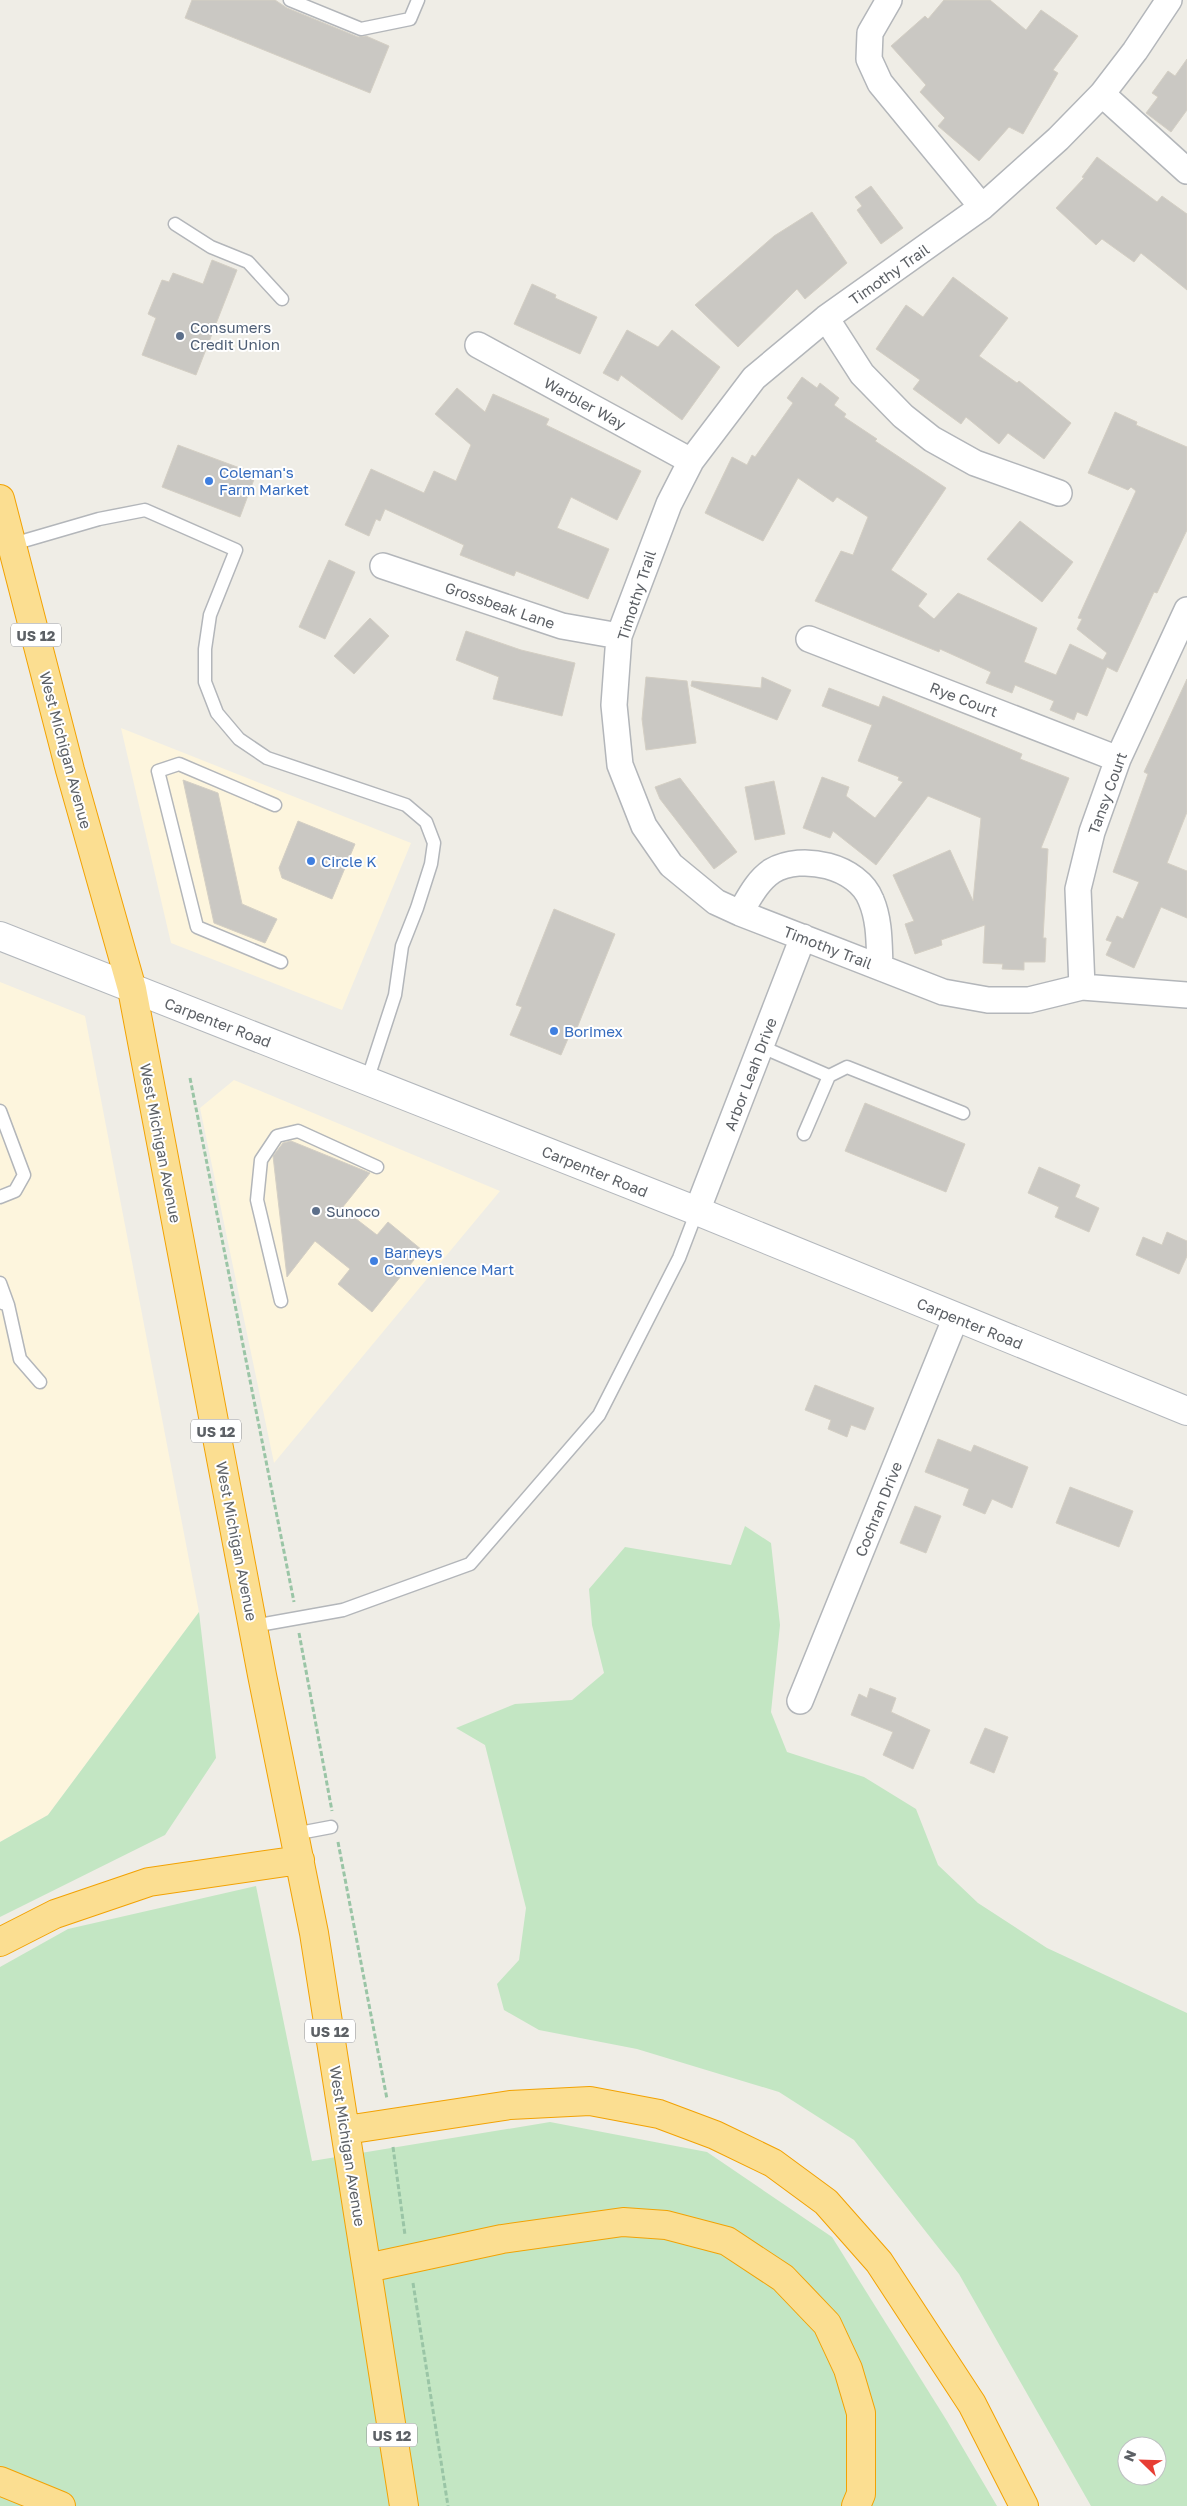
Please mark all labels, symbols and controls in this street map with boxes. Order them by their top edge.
street label: Timothy Trail [845,240,933,308]
place label: Consumers Credit Union [190,318,280,353]
marker: Consumers Credit Union [174,330,186,342]
street label: Warbler Way [541,373,630,433]
place label: Coleman's Farm Market [219,463,309,498]
marker: Coleman's Farm Market [203,475,215,487]
street label: Timothy Trail [613,548,659,642]
street label: Grossbeak Lane [443,578,558,632]
road number: US 12 [11,624,61,646]
street label: West Michigan Avenue [36,669,96,831]
street label: Rye Court [928,678,1000,720]
street label: Tansy Court [1084,749,1130,837]
place label: Circle K [321,852,377,870]
marker: Circle K [305,855,317,867]
street label: Timothy Trail [781,922,875,972]
street label: Carpenter Road [162,993,274,1051]
street label: Arbor Leah Drive [720,1015,780,1133]
place label: Borimex [564,1022,623,1040]
marker: Borimex [548,1025,560,1037]
street label: West Michigan Avenue [137,1062,185,1225]
street label: Carpenter Road [539,1142,651,1200]
place label: Sunoco [326,1202,380,1220]
marker: Sunoco [310,1205,322,1217]
place label: Barneys Convenience Mart [384,1243,514,1278]
marker: Barneys Convenience Mart [368,1255,380,1267]
street label: Carpenter Road [914,1294,1026,1352]
road number: US 12 [191,1420,241,1442]
street label: Cochran Drive [851,1459,905,1559]
street label: West Michigan Avenue [213,1460,261,1623]
road number: US 12 [305,2020,355,2042]
street label: West Michigan Avenue [326,2065,370,2228]
road number: US 12 [367,2424,417,2446]
north arrow [1117,2436,1167,2486]
text: N [1120,2448,1139,2464]

